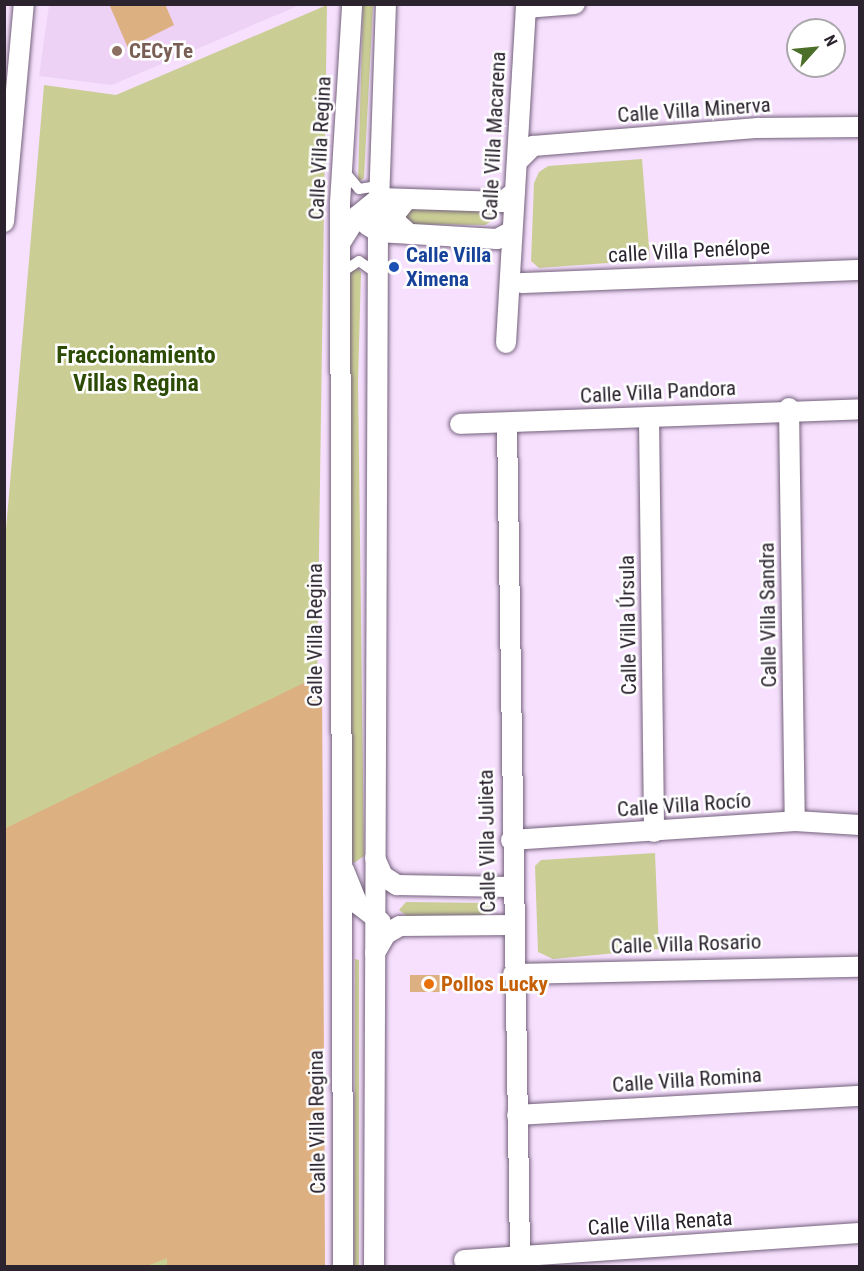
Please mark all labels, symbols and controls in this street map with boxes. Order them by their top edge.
north arrow [786,18,846,78]
text: N [820,32,841,49]
place label: CECyTe [129,38,193,64]
marker: CECyTe [110,44,124,58]
street label: Calle Villa Macarena [477,51,511,221]
street label: Calle Villa Regina [304,76,336,220]
street label: Calle Villa Minerva [617,92,771,128]
street label: calle Villa Penélope [607,234,771,268]
place label: Calle Villa Ximena [406,242,491,292]
marker: Calle Villa Ximena [387,260,401,274]
district label: Fraccionamiento Villas Regina [56,342,216,398]
street label: Calle Villa Pandora [579,375,737,409]
street label: Calle Villa Sandra [754,542,782,688]
street label: Calle Villa Úrsula [614,555,642,695]
street label: Calle Villa Regina [302,563,328,707]
street label: Calle Villa Julieta [473,769,501,913]
street label: Calle Villa Rocío [616,788,752,822]
street label: Calle Villa Rosario [610,929,762,959]
place label: Pollos Lucky [441,971,548,997]
marker: Pollos Lucky [422,977,436,991]
street label: Calle Villa Regina [303,1050,331,1194]
street label: Calle Villa Romina [611,1062,763,1098]
street label: Calle Villa Renata [587,1205,733,1241]

